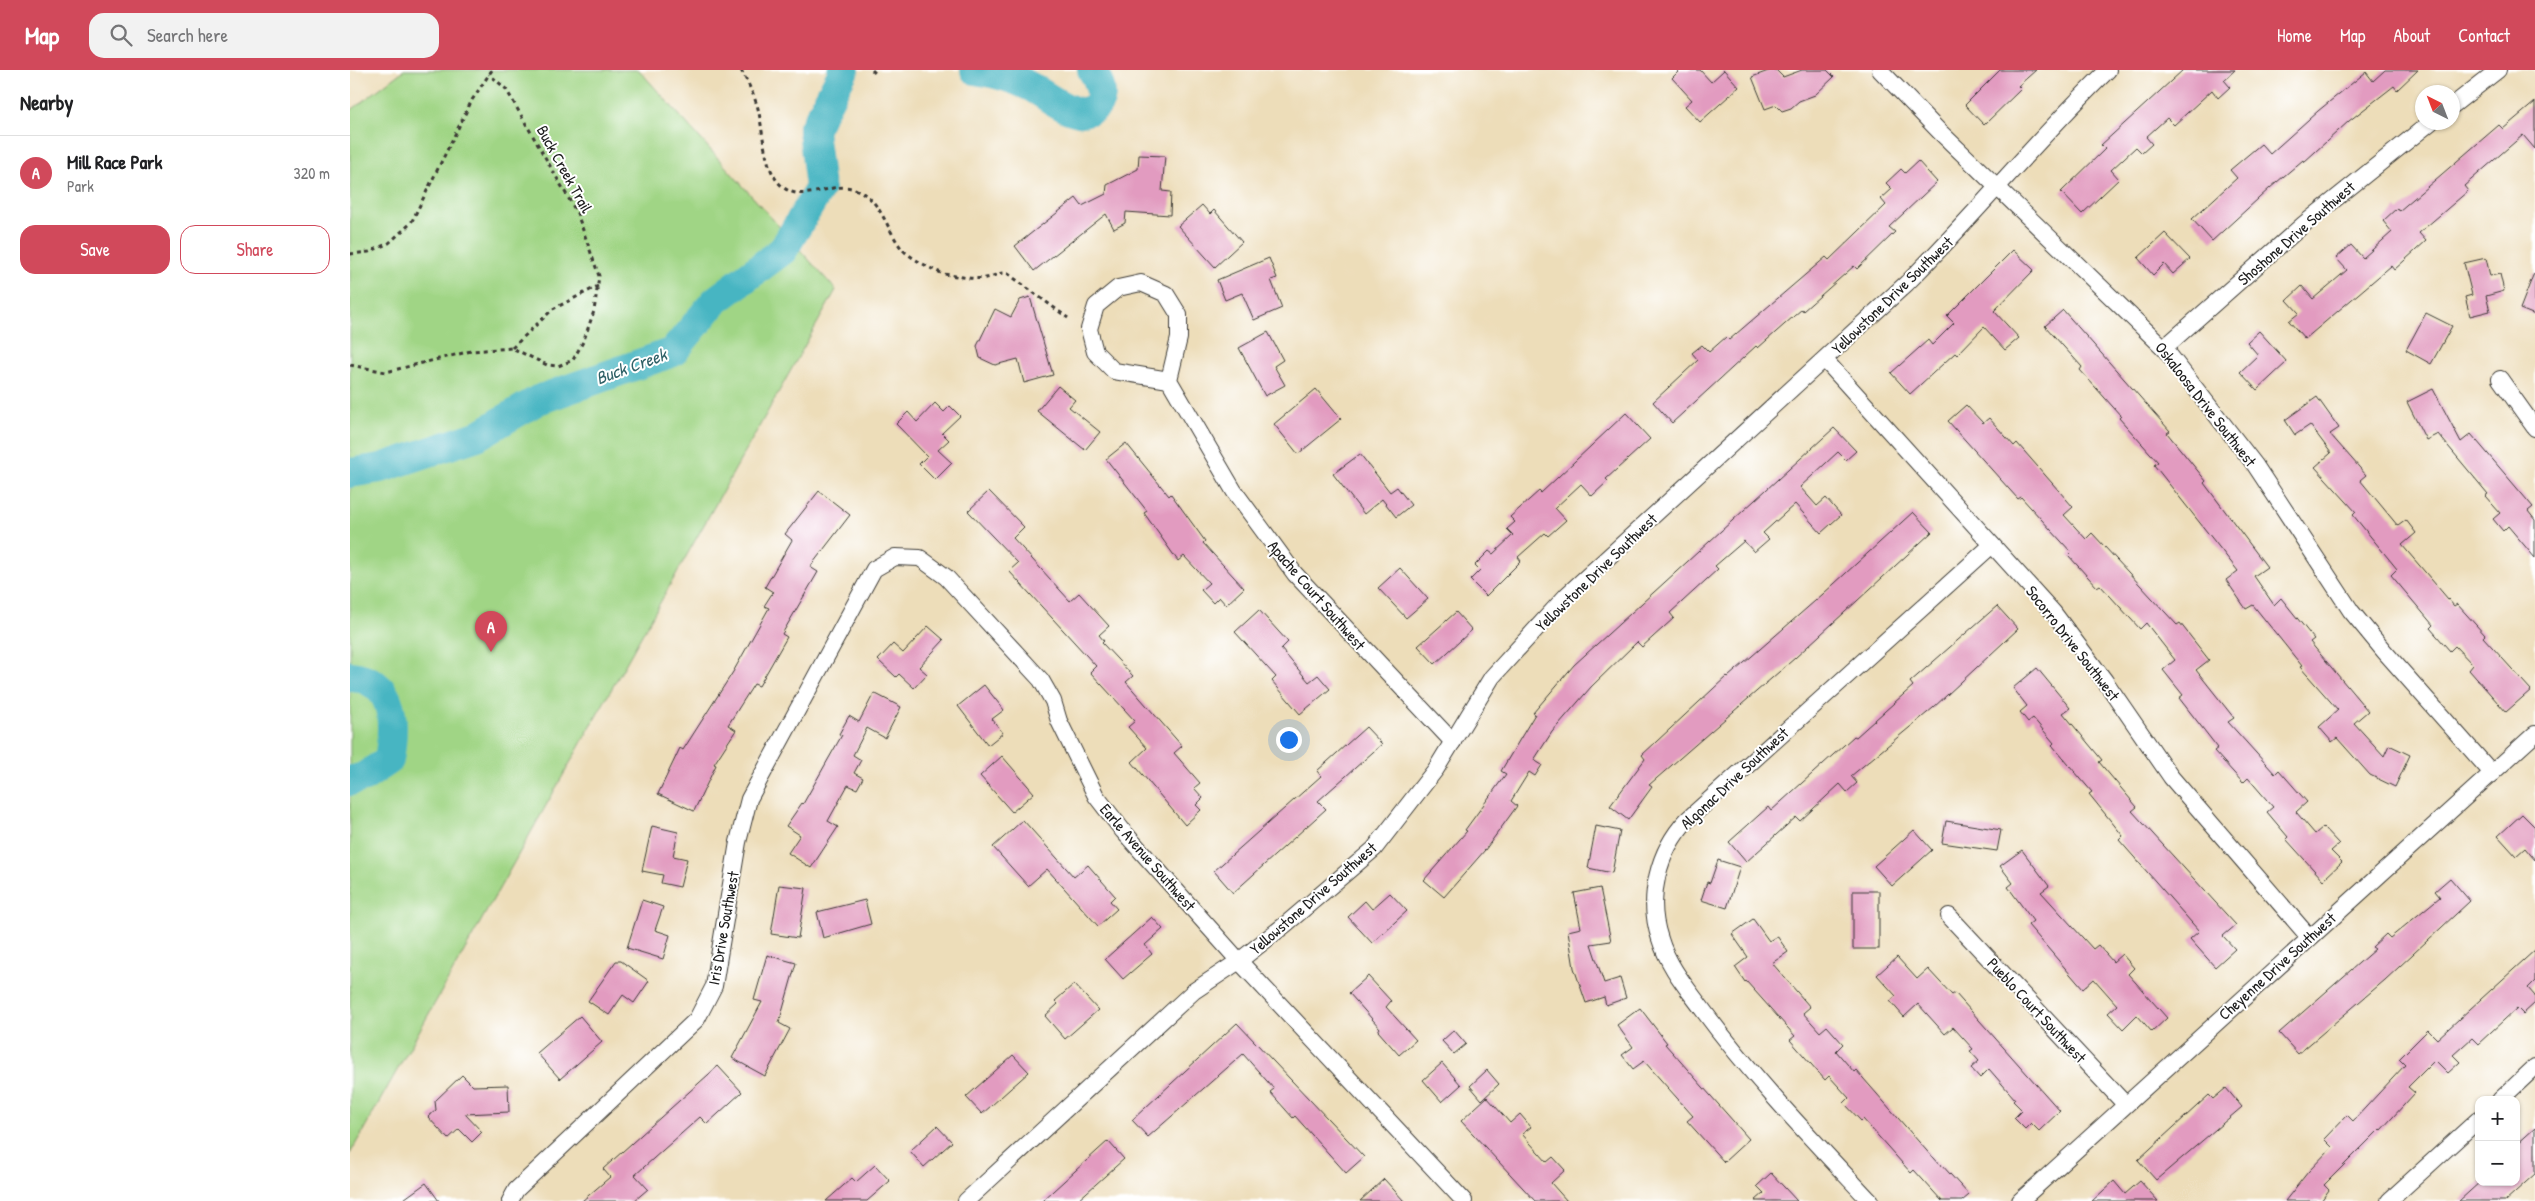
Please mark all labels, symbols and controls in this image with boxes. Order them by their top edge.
search box [89,13,439,58]
text: Map [25,19,59,51]
icon: search [107,21,135,49]
text: Search here [147,22,228,48]
text: Home [2277,23,2312,48]
text: Map [2340,23,2365,48]
text: About [2393,23,2430,48]
text: Contact [2458,23,2510,48]
north arrow [2415,85,2460,130]
text: Nearby [20,88,73,117]
street label: Buck Creek Trail [532,121,598,217]
text: Mill Race Park [67,149,162,175]
text: A [32,162,40,184]
text: 320 m [294,162,330,184]
text: Park [67,175,94,197]
street label: Shoshone Drive Southwest [2233,176,2360,290]
button: Save [20,225,170,274]
button: Share [180,225,330,274]
street label: Yellowstone Drive Southwest [1826,231,1958,359]
street label: Oskaloosa Drive Southwest [2150,337,2262,471]
water label: Buck Creek [592,341,671,390]
street label: Yellowstone Drive Southwest [1530,508,1662,636]
street label: Apache Court Southwest [1263,535,1371,655]
street label: Socorro Drive Southwest [2021,581,2125,706]
pin: A [475,611,507,652]
street label: Algonac Drive Southwest [1675,722,1793,834]
your location [1276,727,1302,753]
street label: Earle Avenue Southwest [1095,798,1201,916]
street label: Yellowstone Drive Southwest [1245,836,1381,959]
street label: Iris Drive Southwest [702,869,744,987]
street label: Cheyenne Drive Southwest [2213,907,2341,1025]
street label: Pueblo Court Southwest [1982,953,2092,1068]
map controls [2475,1096,2520,1186]
button: + [2475,1096,2520,1141]
button: − [2475,1141,2520,1186]

